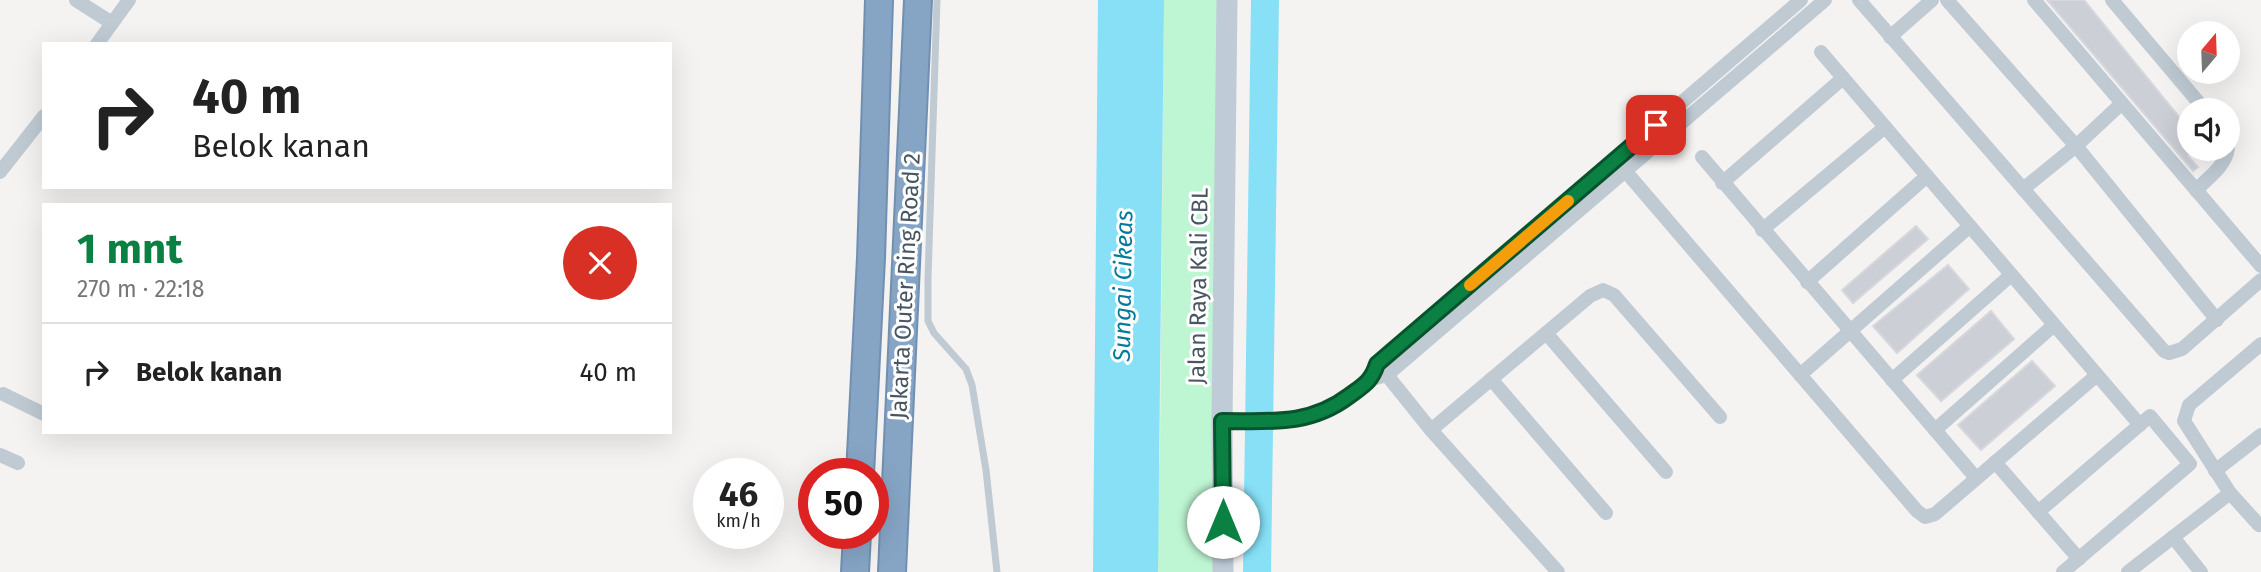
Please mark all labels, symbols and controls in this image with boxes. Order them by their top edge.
north arrow [2177,21,2240,84]
map controls [2177,21,2240,161]
text: 40 m [192,67,301,126]
icon: right [77,70,168,161]
pin [1626,95,1686,155]
button: sound [2177,98,2240,161]
icon: arrive [1637,106,1675,144]
text: Belok kanan [192,127,370,165]
street label: Jakarta Outer Ring Road 2 [884,152,926,420]
street label: Jalan Raya Kali CBL [1182,187,1214,385]
water label: Sungai Cikeas [1108,210,1138,363]
text: 1 mnt [77,224,182,274]
button: close [563,226,637,300]
text: 270 m · 22:18 [77,275,204,303]
icon: right [77,353,115,391]
text: Belok kanan [136,357,282,388]
text: 40 m [579,357,637,388]
speed limit sign: 50 [798,458,889,549]
text: 46 [719,473,758,515]
position arrow [1186,485,1260,559]
text: km/h [716,510,761,532]

